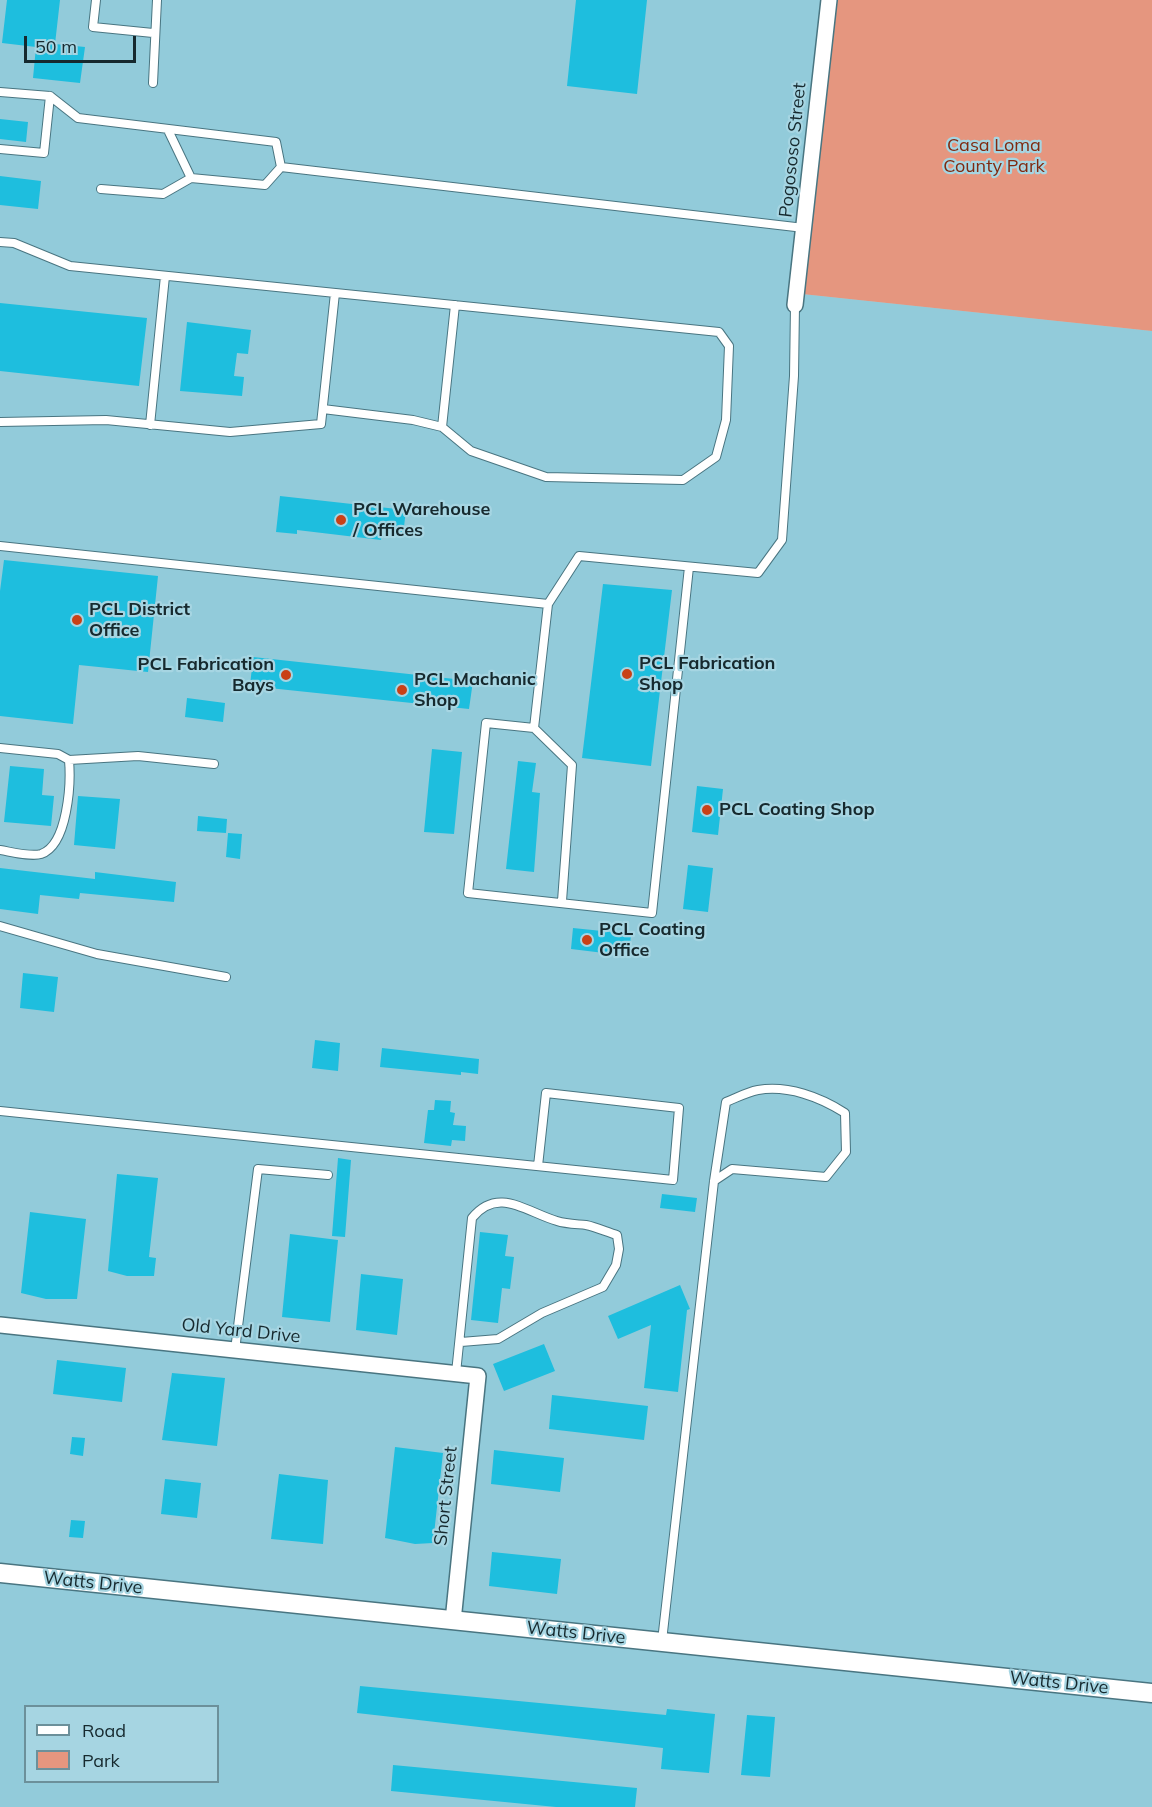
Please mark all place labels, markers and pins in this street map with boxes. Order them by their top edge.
place label: PCL Warehouse / Offices [353,499,490,542]
marker: PCL Warehouse / Offices [334,513,348,527]
place label: PCL District Office [89,599,190,642]
marker: PCL District Office [70,613,84,627]
place label: PCL Fabrication Shop [639,653,775,696]
place label: PCL Fabrication Bays [138,654,274,696]
marker: PCL Fabrication Shop [620,667,634,681]
marker: PCL Fabrication Bays [279,668,293,682]
place label: PCL Machanic Shop [414,669,536,712]
marker: PCL Machanic Shop [395,683,409,697]
place label: PCL Coating Shop [719,799,875,821]
marker: PCL Coating Shop [700,803,714,817]
place label: PCL Coating Office [599,919,705,962]
marker: PCL Coating Office [580,933,594,947]

